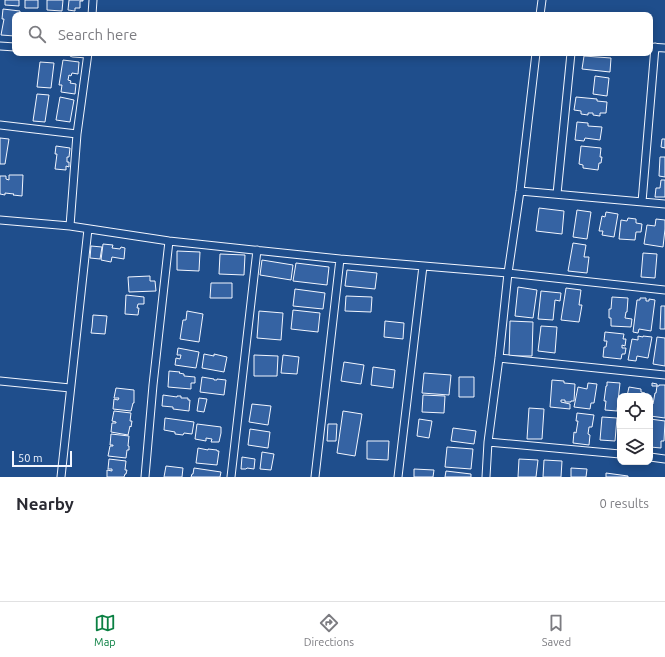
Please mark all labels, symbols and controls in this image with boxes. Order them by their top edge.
search box [12,12,653,56]
icon: search [26,23,48,45]
text: Search here [58,26,137,43]
map controls [617,393,653,465]
button: locate [617,393,653,429]
button: layers [617,429,653,465]
scale bar [12,449,72,468]
text: 50 m [18,452,42,464]
text: Nearby [16,494,74,513]
text: 0 results [599,496,649,510]
tab: Map [94,612,116,648]
tab: Directions [304,612,354,648]
tab: Saved [542,612,571,648]

